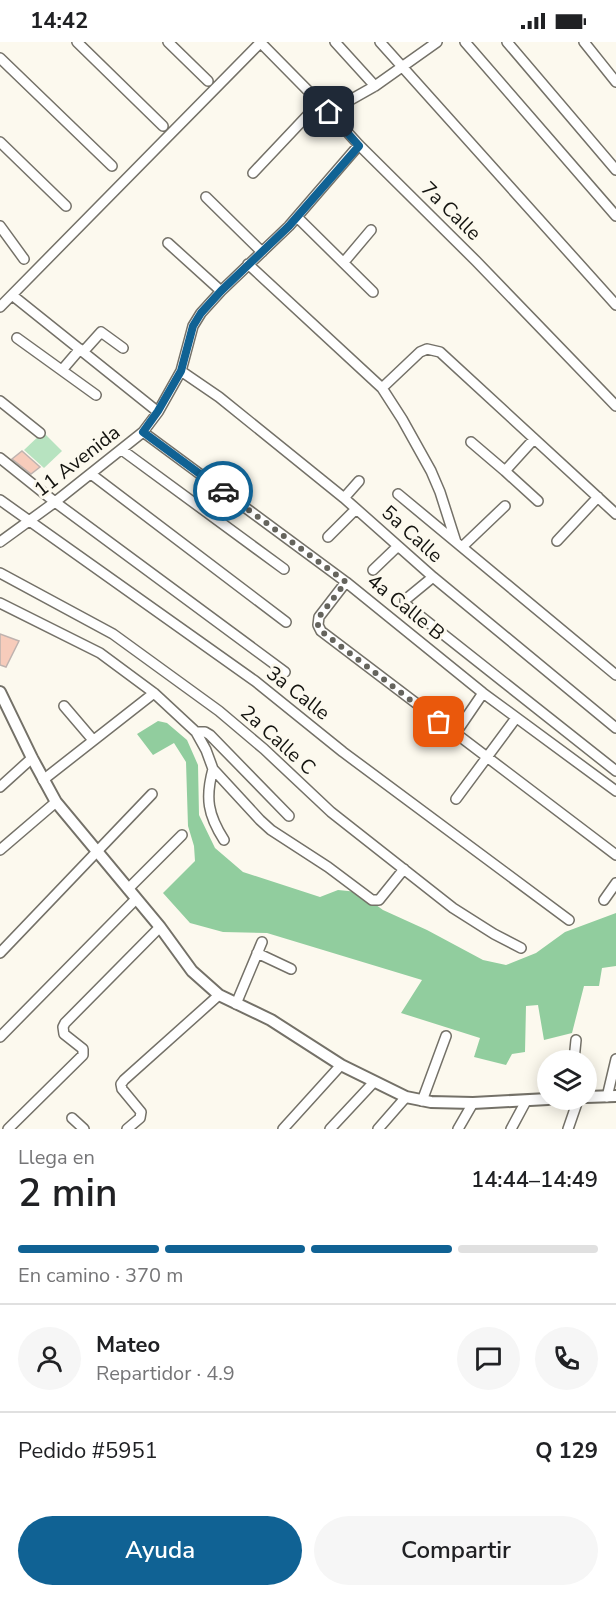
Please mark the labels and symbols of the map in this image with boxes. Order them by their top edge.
pin [303,86,354,137]
street label: 7a Calle [415,176,487,246]
street label: 11 Avenida [28,419,126,503]
courier [193,461,253,521]
street label: 5a Calle [376,499,448,569]
street label: 4a Calle B [362,567,450,647]
street label: 3a Calle [261,660,335,726]
pin [413,696,464,747]
street label: 2a Calle C [235,699,321,781]

